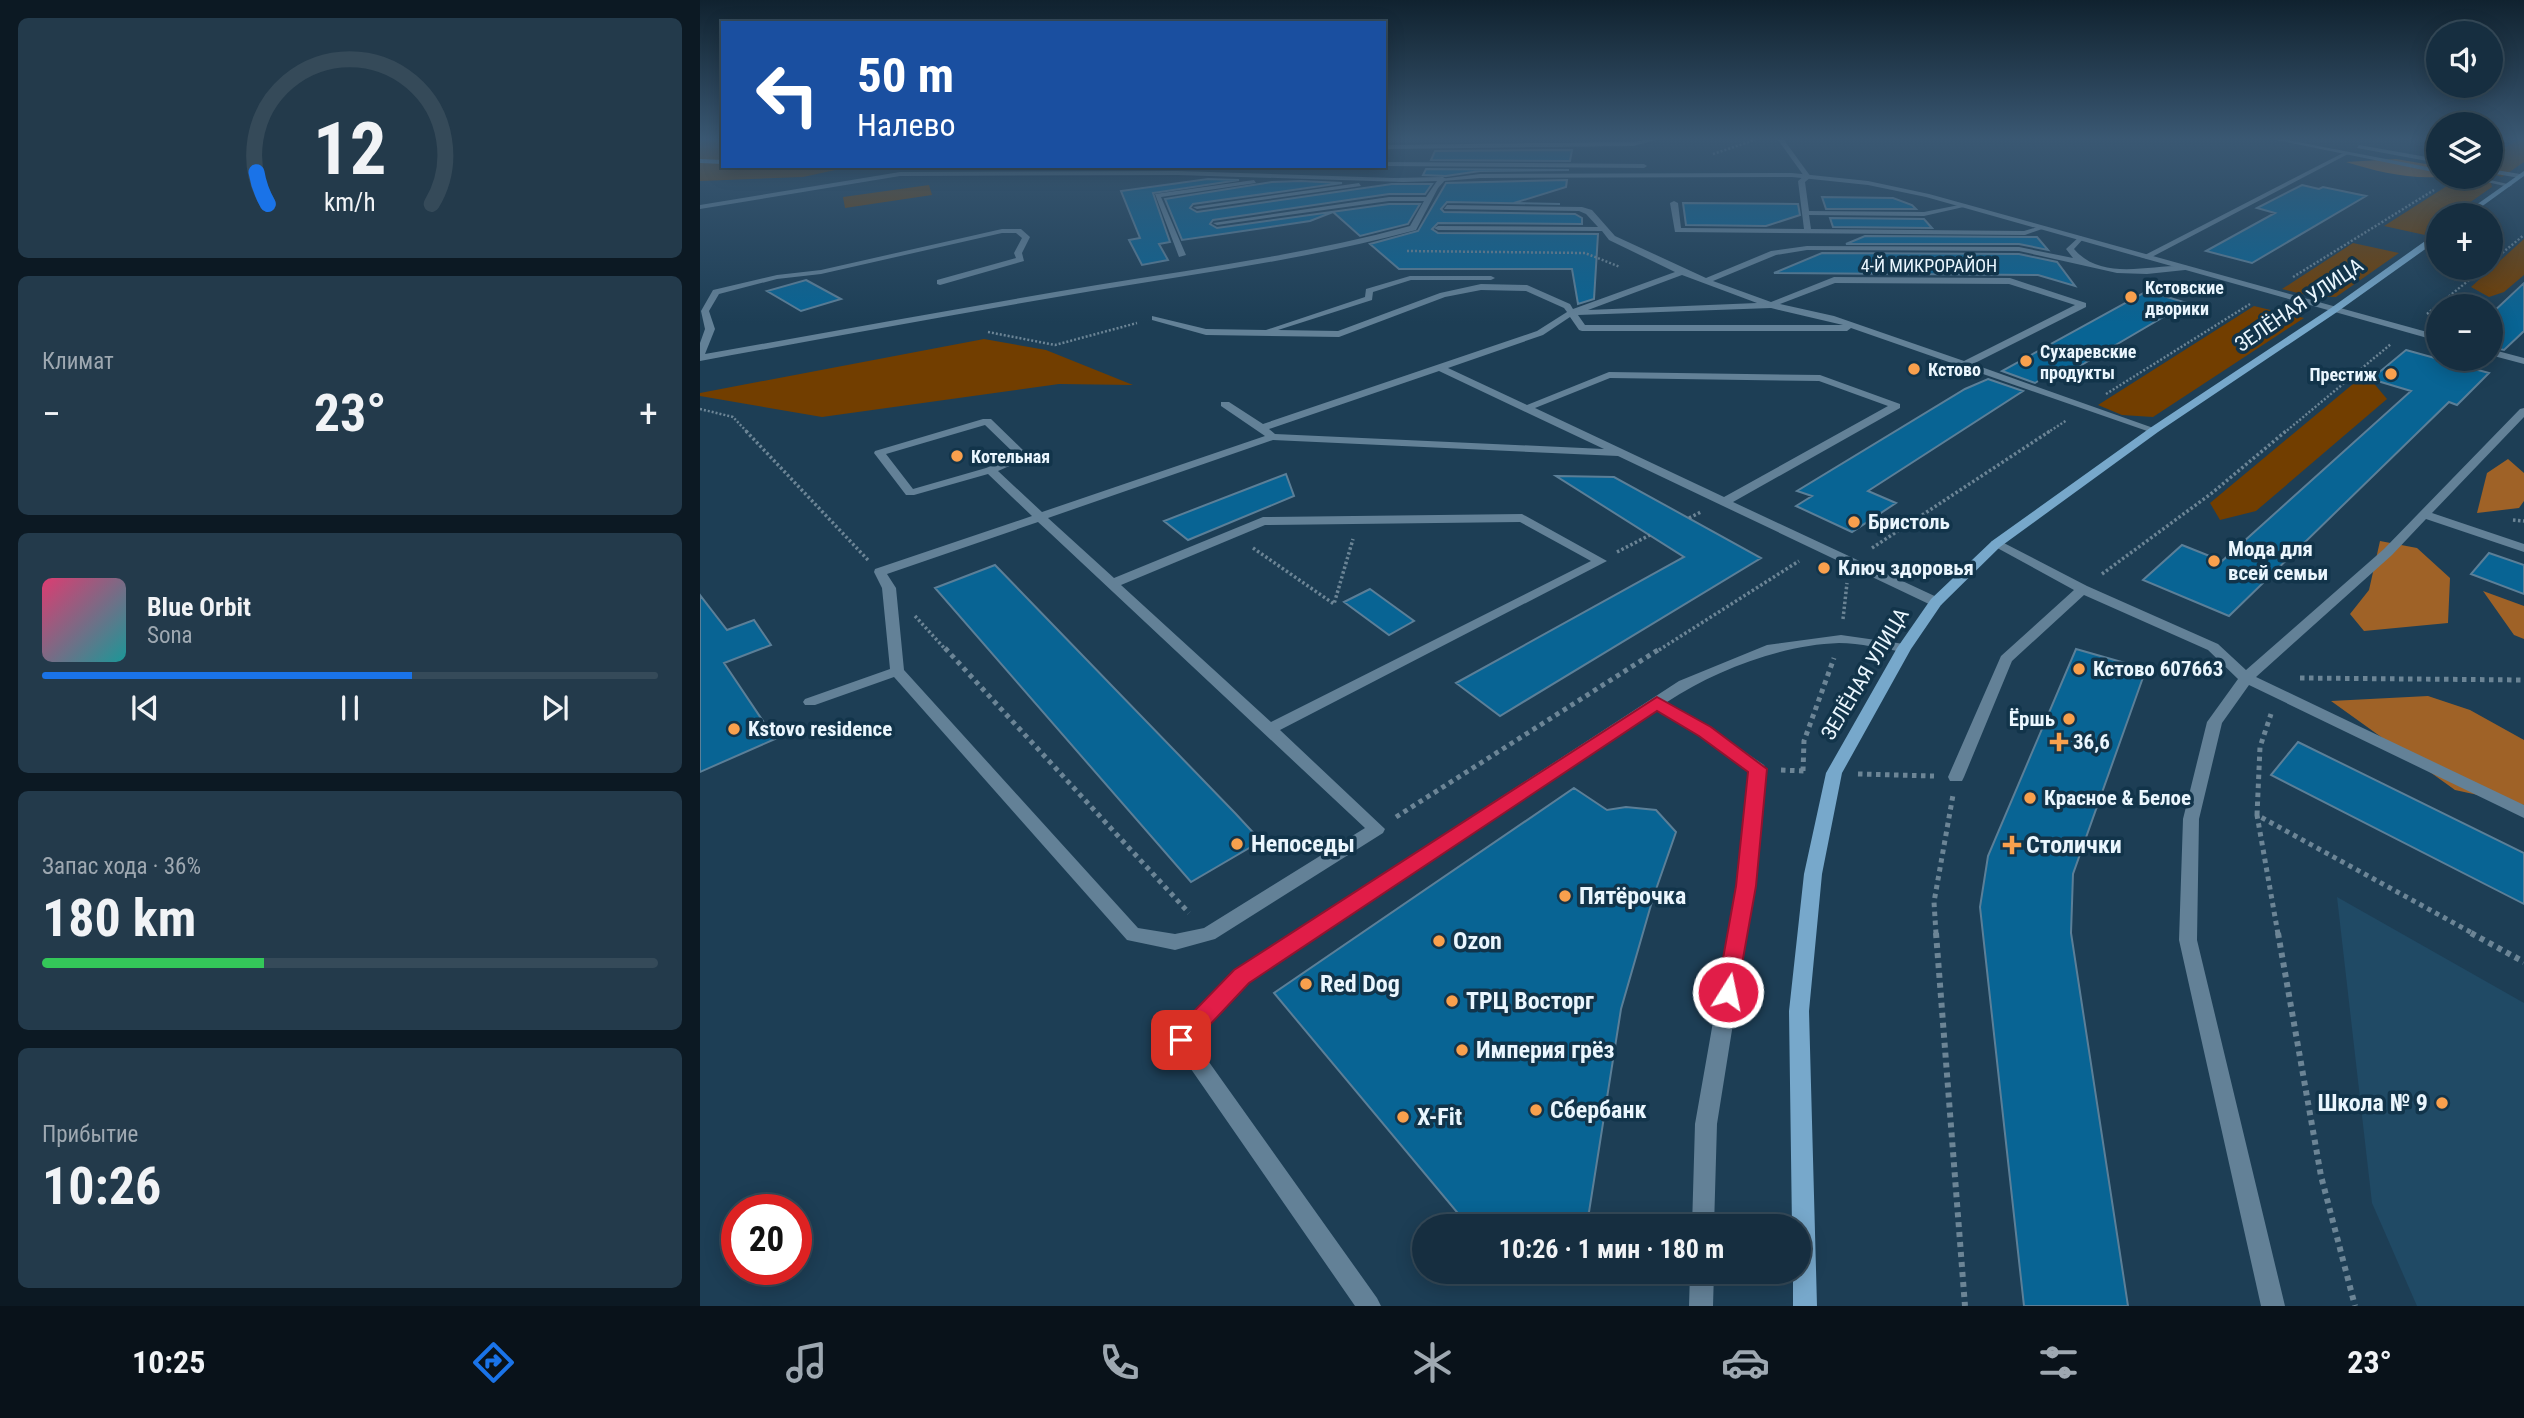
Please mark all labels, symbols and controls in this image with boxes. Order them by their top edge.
map controls [2426,21,2503,371]
button: sound [2426,21,2503,98]
text: 50 m [857,47,954,104]
icon: left [742,49,833,140]
text: 12 [313,106,387,192]
text: Налево [857,106,956,144]
button: layers [2426,112,2503,189]
text: km/h [324,188,376,217]
button: + [2426,203,2503,280]
street label: ЗЕЛЁНАЯ УЛИЦА [2230,253,2368,357]
street label: 4-Й МИКРОРАЙОН [1861,255,1997,276]
place label: Кстовские дворики [2145,277,2224,319]
marker: Кстовские дворики [2123,289,2139,305]
button: − [2426,294,2503,371]
place label: Сухаревские продукты [2040,341,2137,383]
text: Климат [42,348,114,375]
marker: Сухаревские продукты [2018,353,2034,369]
place label: Кстово [1928,359,1981,380]
marker: Кстово [1906,361,1922,377]
place label: Престиж [2309,364,2377,385]
marker: Престиж [2383,366,2399,382]
text: 23° [314,383,386,444]
text: − [42,392,61,436]
text: + [639,392,658,436]
place label: Котельная [971,446,1050,467]
marker: Котельная [949,448,965,464]
place label: Бристоль [1868,510,1950,534]
marker: Бристоль [1846,514,1862,530]
place label: Мода для всей семьи [2228,537,2328,585]
marker: Мода для всей семьи [2206,553,2222,569]
place label: Ключ здоровья [1838,556,1974,580]
marker: Ключ здоровья [1816,560,1832,576]
text: Blue Orbit [147,592,251,622]
street label: ЗЕЛЁНАЯ УЛИЦА [1816,604,1914,744]
text: Sona [147,622,193,649]
place label: Кстово 607663 [2093,657,2223,681]
marker: Кстово 607663 [2071,661,2087,677]
icon: previous [126,689,164,727]
icon: pause [331,689,369,727]
icon: next [536,689,574,727]
place label: Ёршь [2009,707,2055,731]
marker: Ёршь [2061,711,2077,727]
place label: Kstovo residence [748,717,892,741]
marker: Kstovo residence [726,721,742,737]
place label: 36,6 [2073,730,2110,754]
marker: 36,6 [2051,734,2067,750]
place label: Красное & Белое [2044,786,2191,810]
marker: Красное & Белое [2022,790,2038,806]
place label: Непоседы [1251,830,1355,858]
place label: Столички [2026,831,2122,859]
marker: Непоседы [1229,836,1245,852]
marker: Столички [2004,837,2020,853]
text: Запас хода · 36% [42,853,201,880]
place label: Пятёрочка [1579,882,1686,910]
text: 180 km [42,888,196,949]
marker: Пятёрочка [1557,888,1573,904]
place label: Ozon [1453,927,1502,955]
marker: Ozon [1431,933,1447,949]
position arrow [1691,955,1765,1029]
place label: Red Dog [1320,970,1400,998]
marker: Red Dog [1298,976,1314,992]
place label: ТРЦ Восторг [1466,987,1594,1015]
marker: ТРЦ Восторг [1444,993,1460,1009]
pin [1151,1010,1211,1070]
icon: arrive [1162,1021,1200,1059]
place label: Империя грёз [1476,1036,1614,1064]
marker: Империя грёз [1454,1042,1470,1058]
place label: Школа № 9 [2317,1089,2428,1117]
marker: Школа № 9 [2434,1095,2450,1111]
place label: Сбербанк [1550,1096,1647,1124]
marker: Сбербанк [1528,1102,1544,1118]
place label: X-Fit [1417,1103,1462,1131]
marker: X-Fit [1395,1109,1411,1125]
text: Прибытие [42,1121,138,1148]
text: 10:26 [42,1156,161,1217]
speed limit sign: 20 [721,1194,812,1285]
text: 10:26 · 1 мин · 180 m [1499,1234,1724,1264]
icon: directions [469,1338,518,1387]
icon: music [782,1338,831,1387]
icon: phone [1095,1338,1144,1387]
icon: climate [1408,1338,1457,1387]
icon: car [1721,1338,1770,1387]
icon: filters [2034,1338,2083,1387]
text: 10:25 [132,1343,205,1381]
text: 23° [2347,1343,2392,1381]

